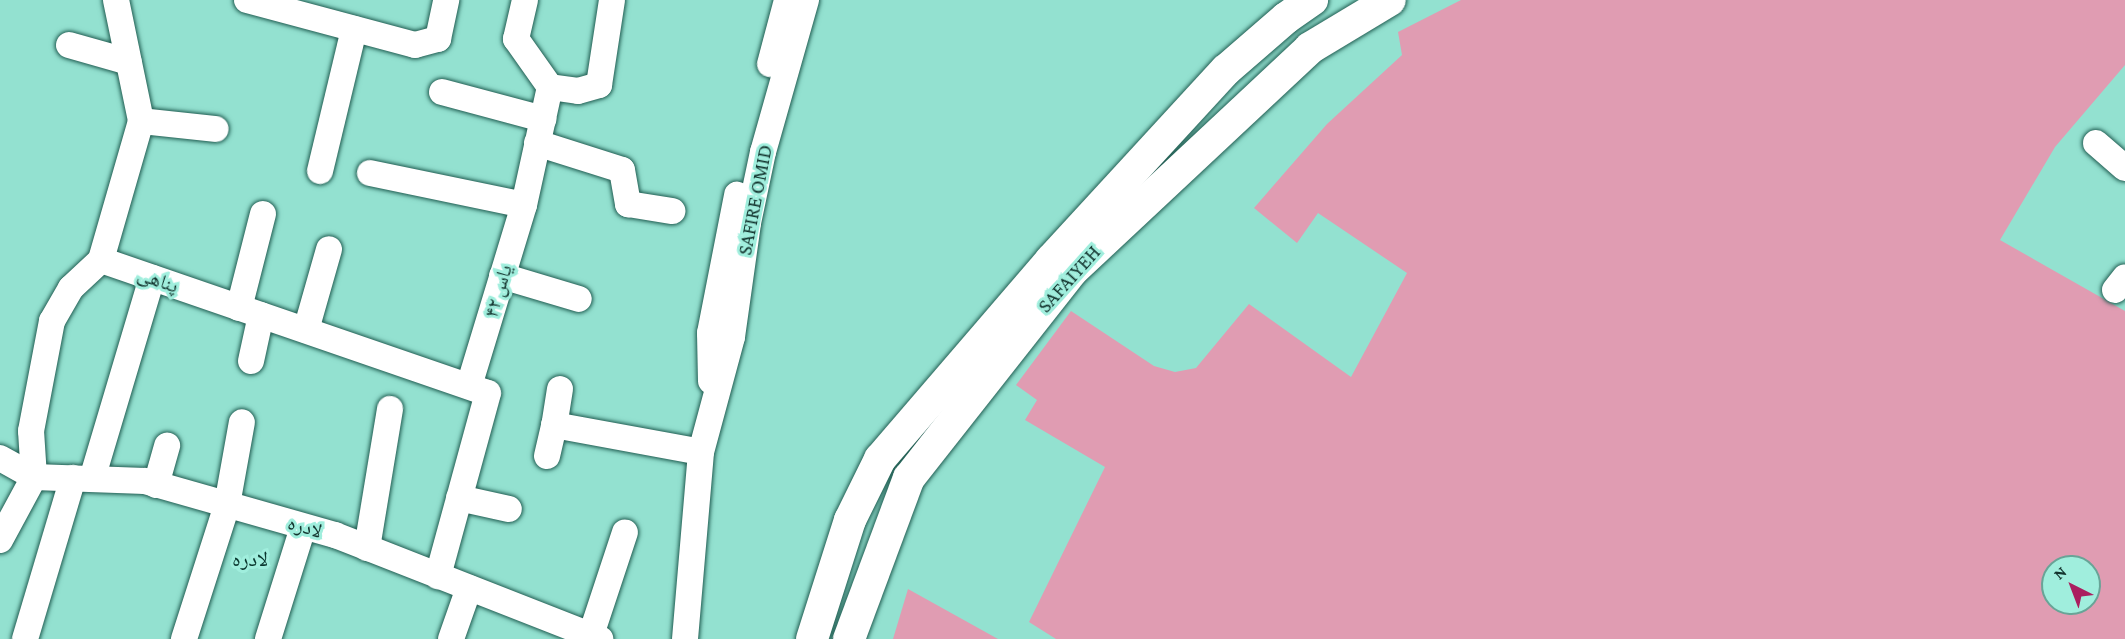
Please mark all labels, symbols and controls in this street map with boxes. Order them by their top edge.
street label: SAFIRE OMID [733,143,777,257]
street label: SAFAIYEH [1033,240,1105,318]
street label: پناهی [134,262,182,298]
street label: یاس ۴۲ [479,262,517,320]
street label: لادره [285,511,325,543]
district label: لادره [232,546,268,572]
north arrow [2041,555,2101,615]
text: N [2050,563,2070,583]

